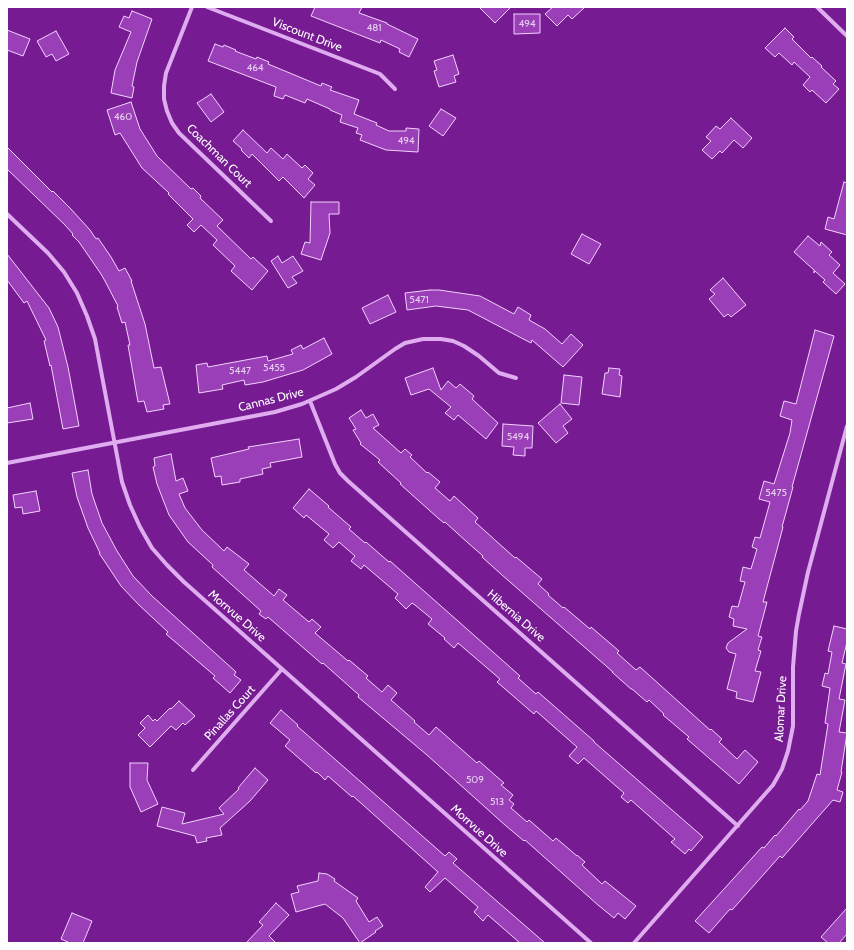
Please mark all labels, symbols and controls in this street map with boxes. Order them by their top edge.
street label: Viscount Drive [270,15,344,55]
house number: 494 [518,18,536,30]
house number: 481 [366,22,382,34]
house number: 464 [246,62,264,74]
house number: 460 [114,111,132,123]
street label: Coachman Court [183,121,255,191]
house number: 494 [397,135,415,147]
house number: 5471 [409,294,429,306]
house number: 5455 [263,362,285,374]
house number: 5447 [229,365,251,377]
street label: Cannas Drive [237,385,305,415]
house number: 5494 [507,431,529,443]
house number: 5475 [765,487,787,499]
street label: Morrvue Drive [205,587,269,645]
street label: Hibernia Drive [484,587,548,645]
street label: Alomar Drive [772,675,790,743]
street label: Pinallas Court [202,683,258,743]
house number: 509 [466,774,484,786]
house number: 513 [490,796,504,808]
street label: Morrvue Drive [448,802,510,860]

